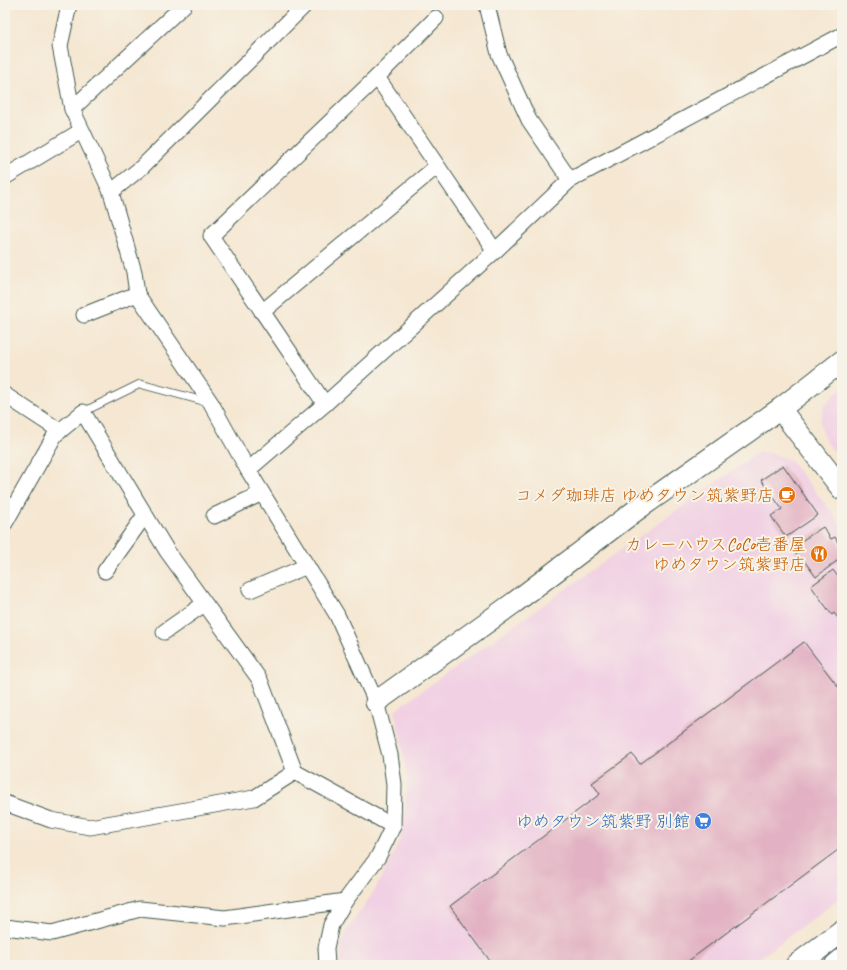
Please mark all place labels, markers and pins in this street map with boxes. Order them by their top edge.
place label: コメダ珈琲店 ゆめタウン筑紫野店 [515,485,774,506]
cafe icon: コメダ珈琲店 ゆめタウン筑紫野店 [777,485,797,505]
place label: カレーハウスCoCo壱番屋 ゆめタウン筑紫野店 [625,534,806,575]
restaurant icon: カレーハウスCoCo壱番屋 ゆめタウン筑紫野店 [809,544,829,564]
place label: ゆめタウン筑紫野 別館 [516,811,690,832]
supermarket icon: ゆめタウン筑紫野 別館 [693,811,713,831]

